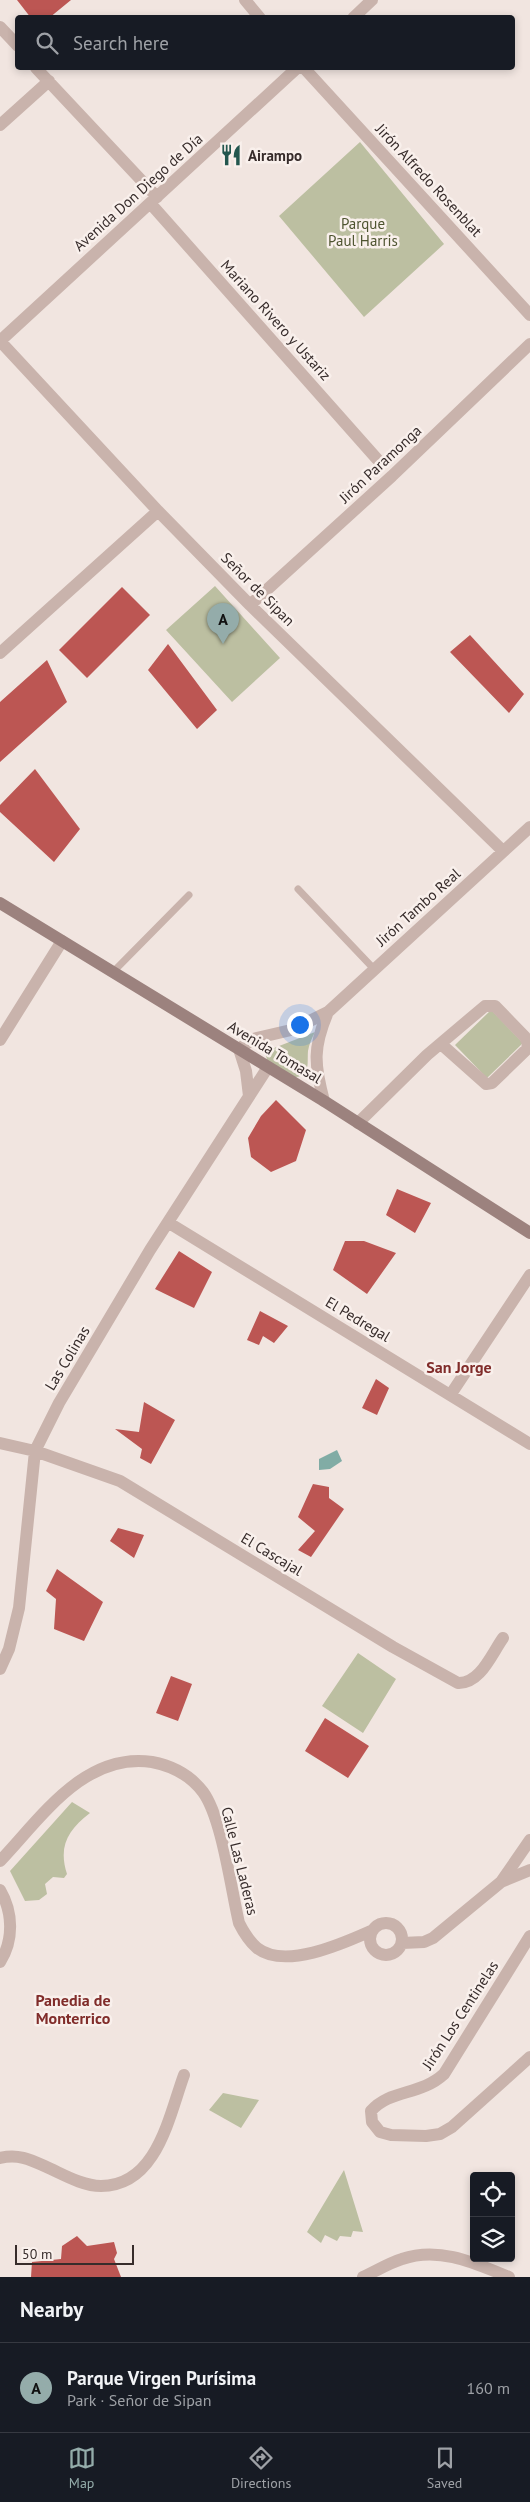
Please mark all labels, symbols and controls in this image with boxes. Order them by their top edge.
search box [15,15,515,70]
icon: search [33,29,61,57]
text: Search here [73,31,169,55]
street label: Jirón Alfredo Rosenblat [371,119,486,240]
street label: Avenida Don Diego de Día [70,129,206,255]
restaurant icon: Airampo [218,142,244,168]
place label: Airampo [248,146,302,165]
park label: Parque Paul Harris [328,214,398,250]
street label: Mariano Rivero y Ustariz [217,256,335,384]
street label: Jirón Paramonga [334,421,425,508]
street label: Señor de Sipan [217,548,299,630]
pin: A [207,603,239,644]
street label: Jirón Tambo Real [371,864,465,951]
your location [287,1012,313,1038]
street label: Avenida Tomasal [224,1016,326,1088]
street label: El Pedregal [322,1292,394,1346]
street label: Las Colinas [40,1322,94,1394]
district label: San Jorge [426,1357,492,1377]
street label: El Cascajal [238,1528,307,1580]
street label: Calle Las Laderas [217,1805,263,1917]
street label: Jirón Los Centinelas [417,1957,502,2074]
district label: Panedia de Monterrico [35,1990,111,2028]
map controls [470,2172,515,2262]
button: locate [470,2172,515,2217]
button: layers [470,2217,515,2262]
scale bar [15,2242,134,2265]
text: 50 m [22,2245,52,2263]
text: Nearby [20,2296,83,2323]
text: Parque Virgen Purísima [67,2366,256,2390]
text: A [31,2378,41,2398]
text: 160 m [467,2378,510,2398]
text: Park · Señor de Sipan [67,2390,212,2410]
tab: Map [68,2444,96,2492]
tab: Directions [231,2444,291,2492]
tab: Saved [427,2444,462,2492]

